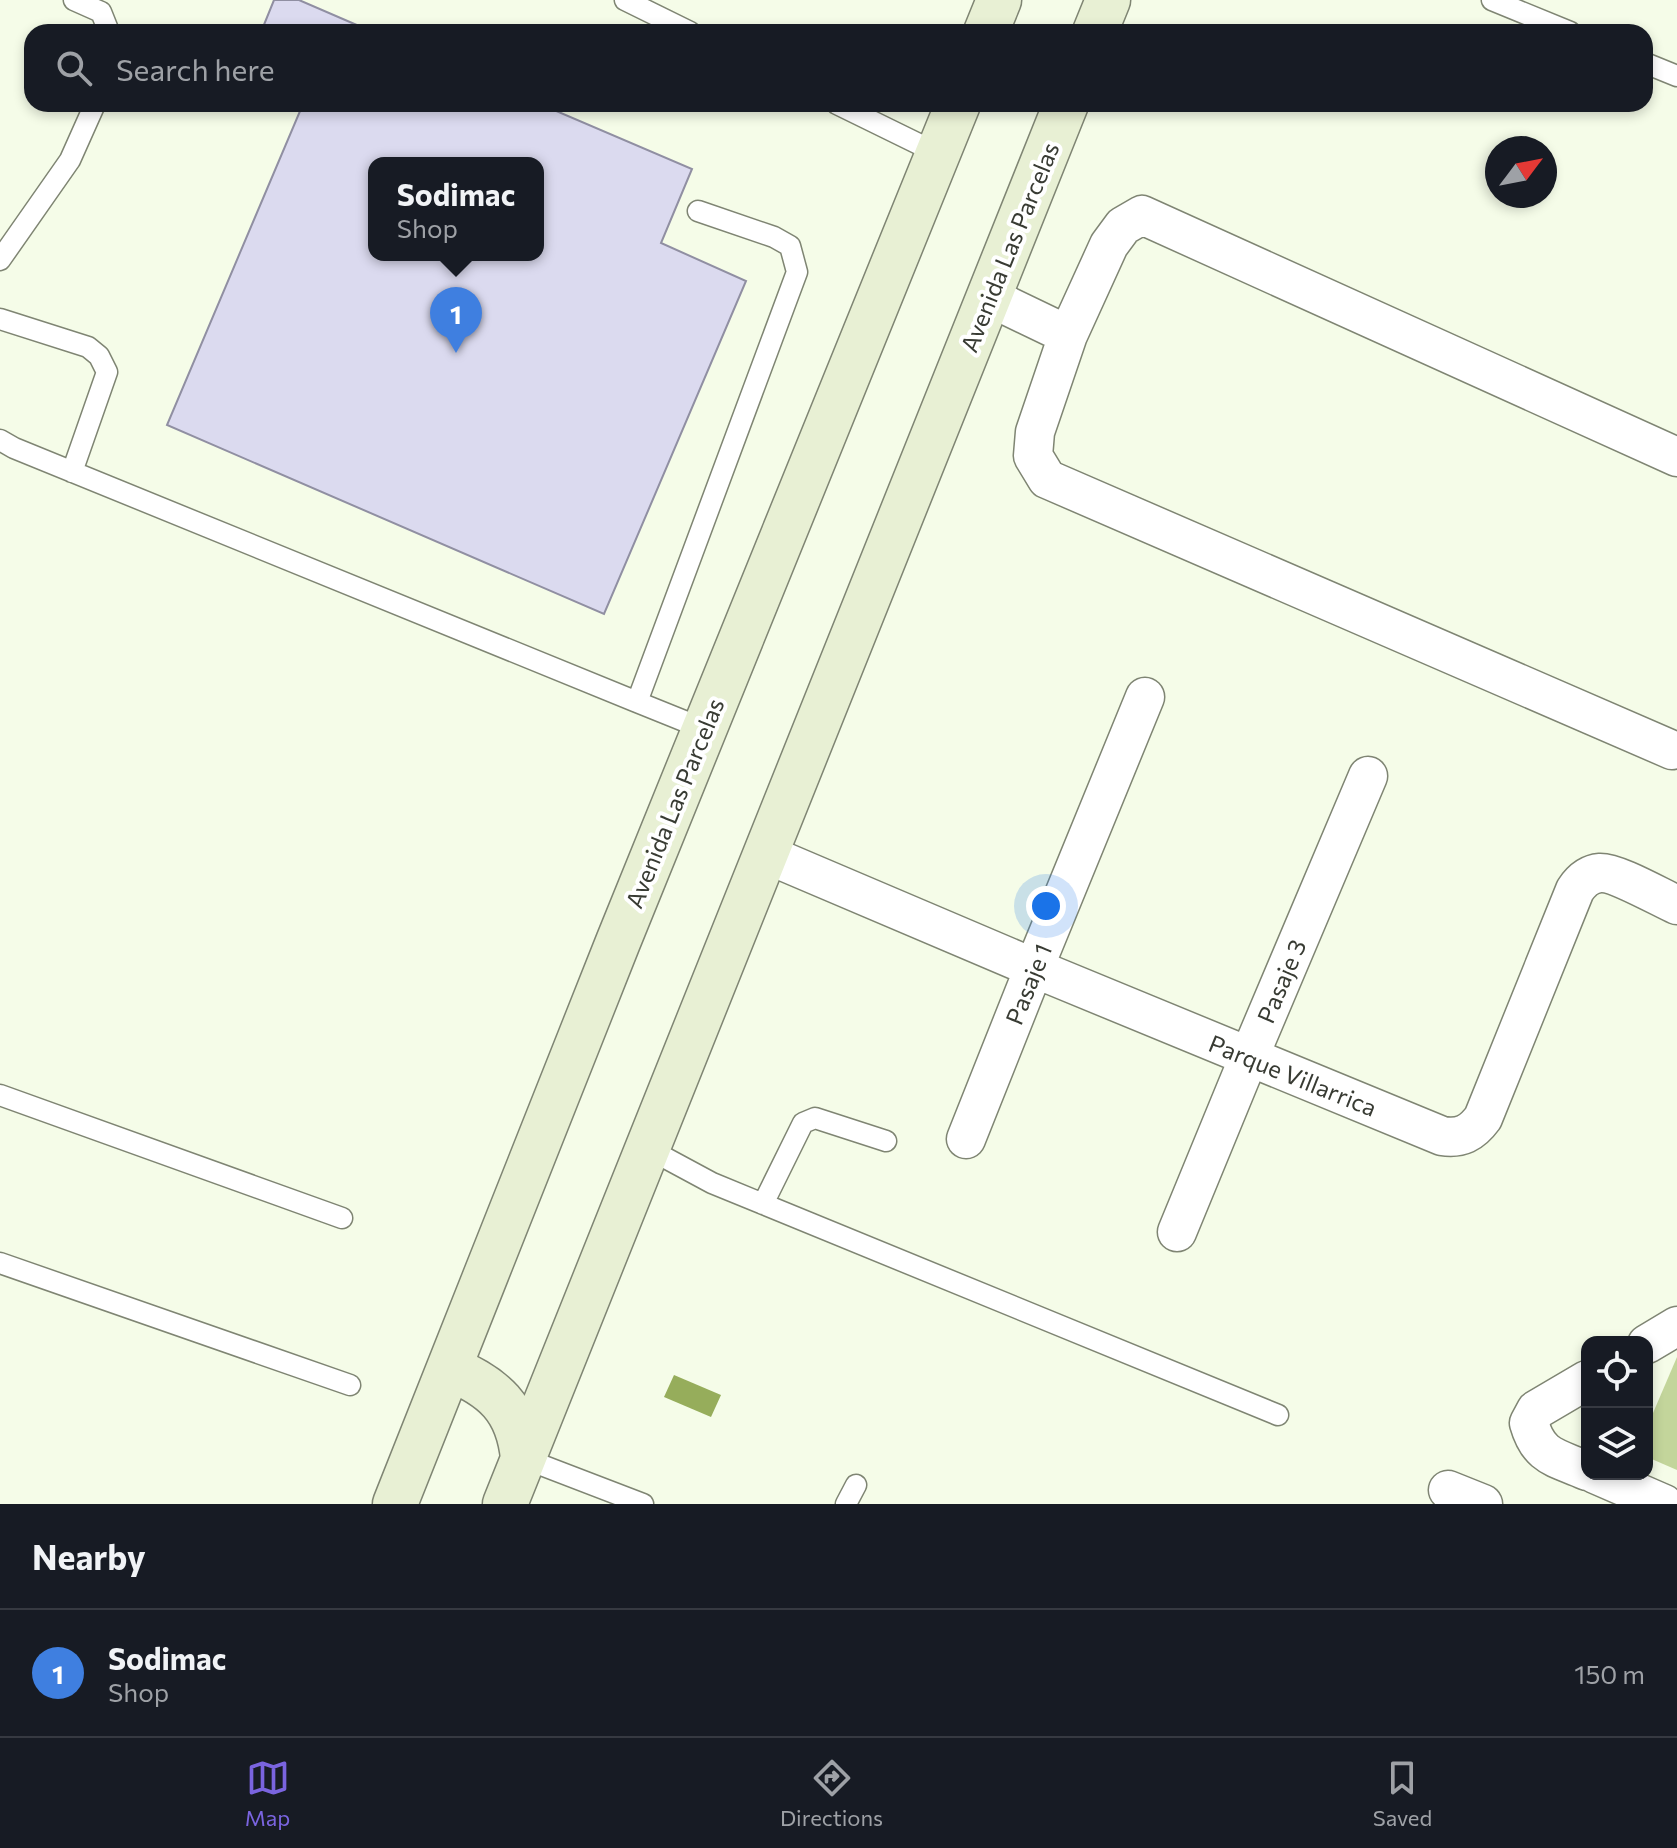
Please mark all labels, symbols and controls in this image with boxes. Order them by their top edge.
search box [24,24,1653,112]
icon: search [52,46,96,90]
text: Search here [116,50,275,87]
north arrow [1485,136,1557,208]
street label: Avenida Las Parcelas [954,138,1064,356]
popup [368,157,544,261]
text: Sodimac [397,175,515,212]
text: Shop [397,212,458,243]
pin: 1 [430,287,482,353]
street label: Avenida Las Parcelas [619,694,729,912]
your location [1026,886,1066,926]
street label: Pasaje 3 [1250,935,1312,1027]
street label: Pasaje 1 [999,939,1057,1029]
street label: Parque Villarrica [1205,1028,1381,1122]
map controls [1581,1336,1653,1480]
button: locate [1581,1336,1653,1408]
button: layers [1581,1408,1653,1480]
text: Nearby [32,1535,146,1577]
text: Sodimac [108,1639,226,1676]
text: 1 [52,1658,64,1689]
text: 150 m [1574,1658,1645,1689]
text: Shop [108,1676,169,1707]
tab: Map [245,1756,290,1831]
tab: Directions [780,1756,883,1831]
tab: Saved [1373,1756,1432,1831]

